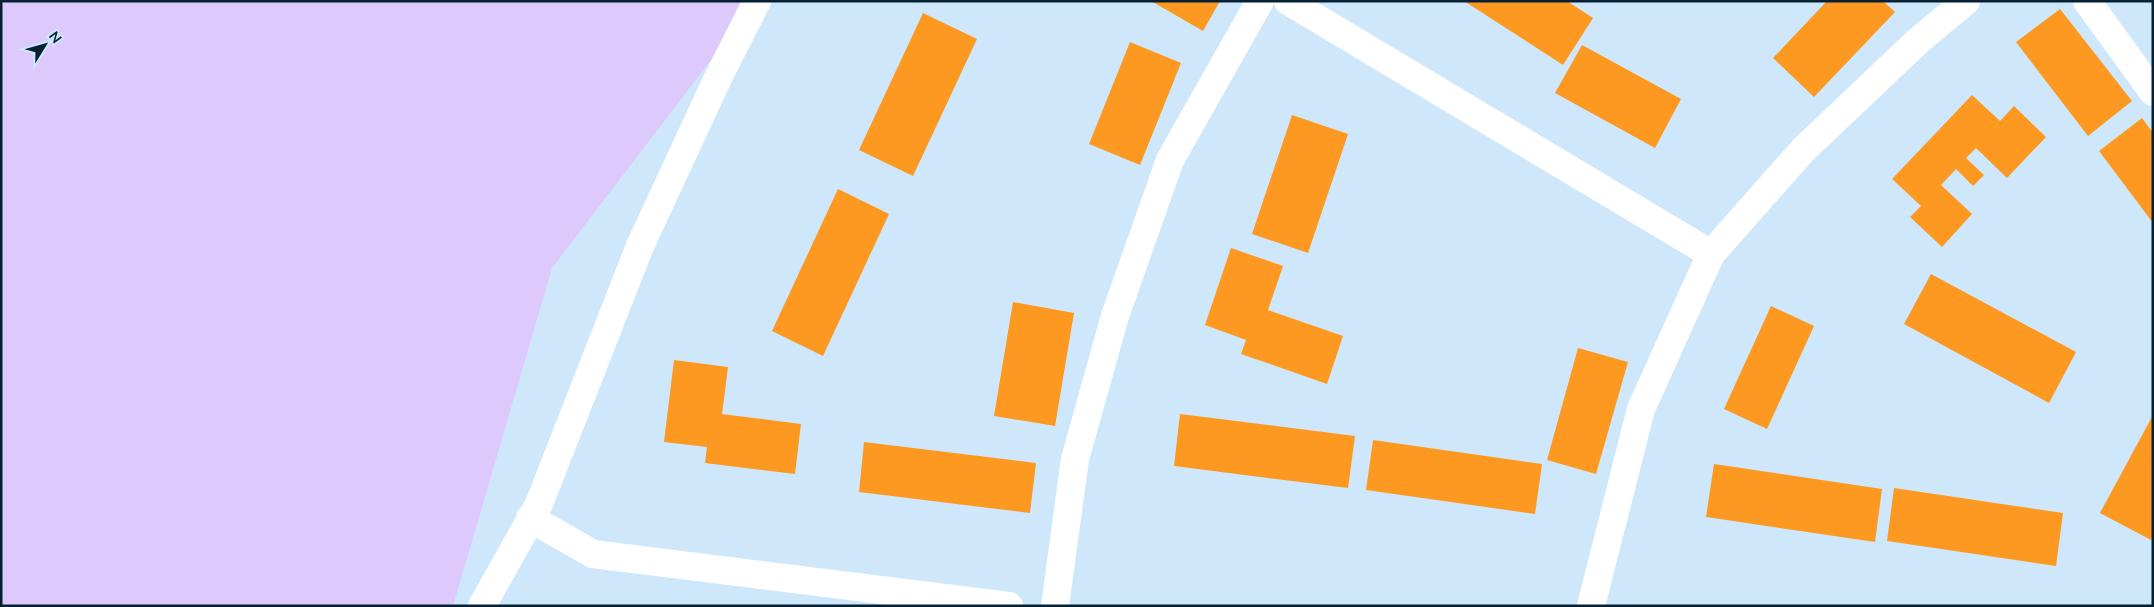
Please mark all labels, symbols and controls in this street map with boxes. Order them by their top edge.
north arrow [20,20,70,70]
text: N [45,28,66,47]

